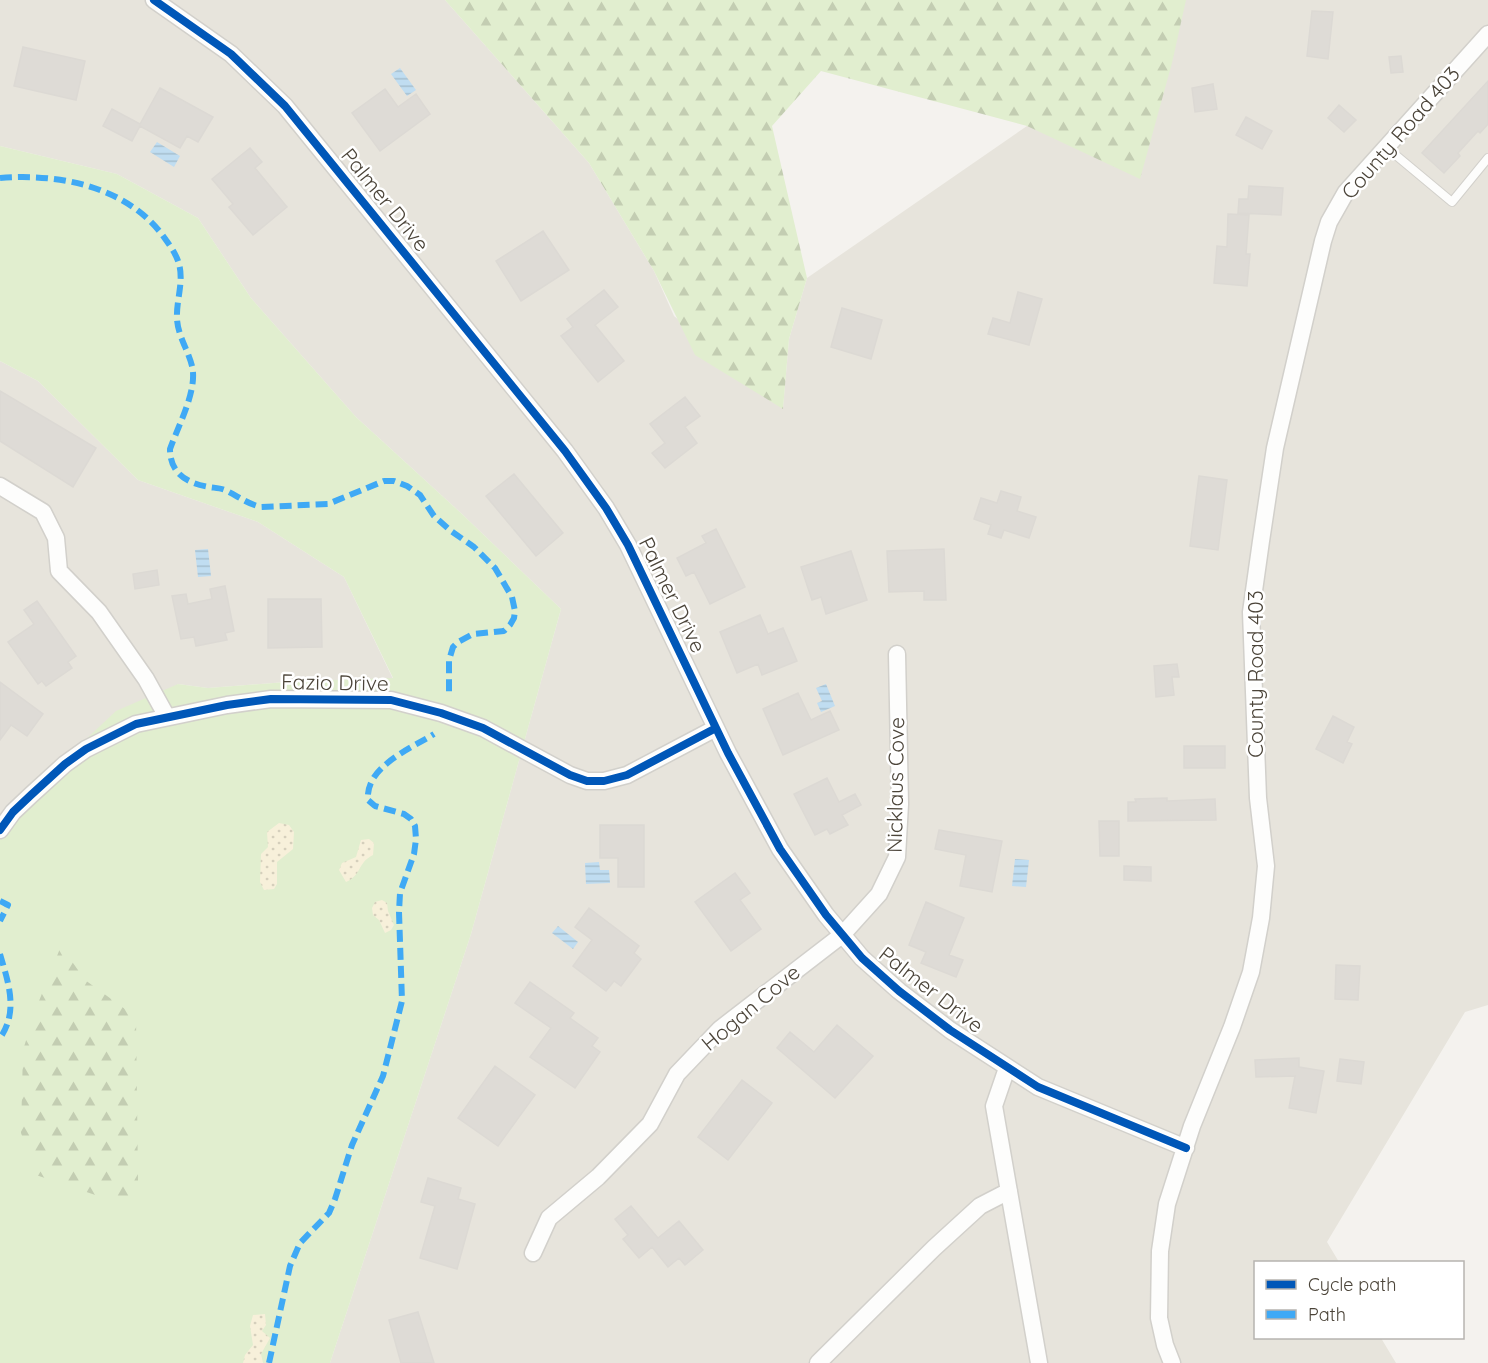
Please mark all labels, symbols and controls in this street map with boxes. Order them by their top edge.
street label: County Road 403 [1335,61,1465,204]
street label: Palmer Drive [336,142,435,256]
street label: Palmer Drive [634,533,712,657]
street label: County Road 403 [1242,590,1268,758]
street label: Fazio Drive [281,668,389,696]
street label: Nicklaus Cove [881,717,909,853]
street label: Palmer Drive [874,940,989,1038]
street label: Hogan Cove [696,959,805,1056]
legend [1254,1261,1464,1339]
text: Cycle path [1308,1273,1396,1296]
text: Path [1308,1303,1346,1326]

